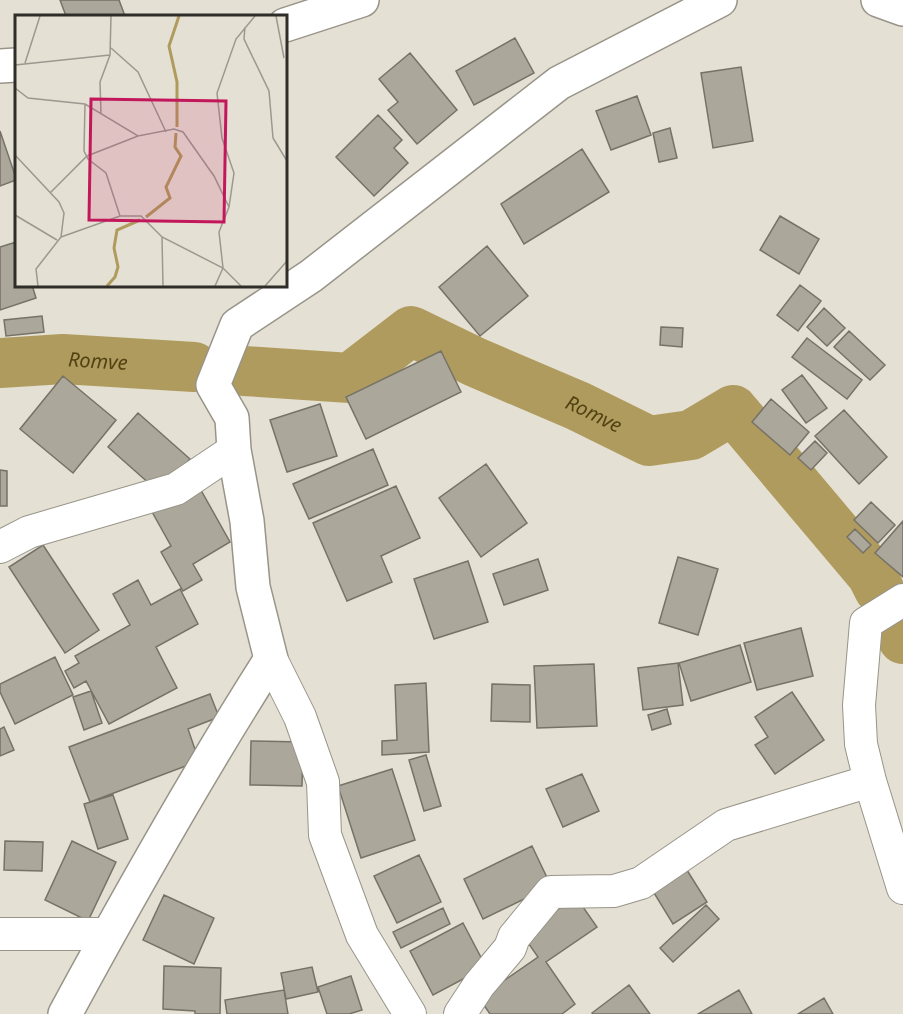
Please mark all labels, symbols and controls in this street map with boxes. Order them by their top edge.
inset map [15,15,286,286]
water label: Romve [67,345,128,376]
water label: Romve [562,388,627,439]

